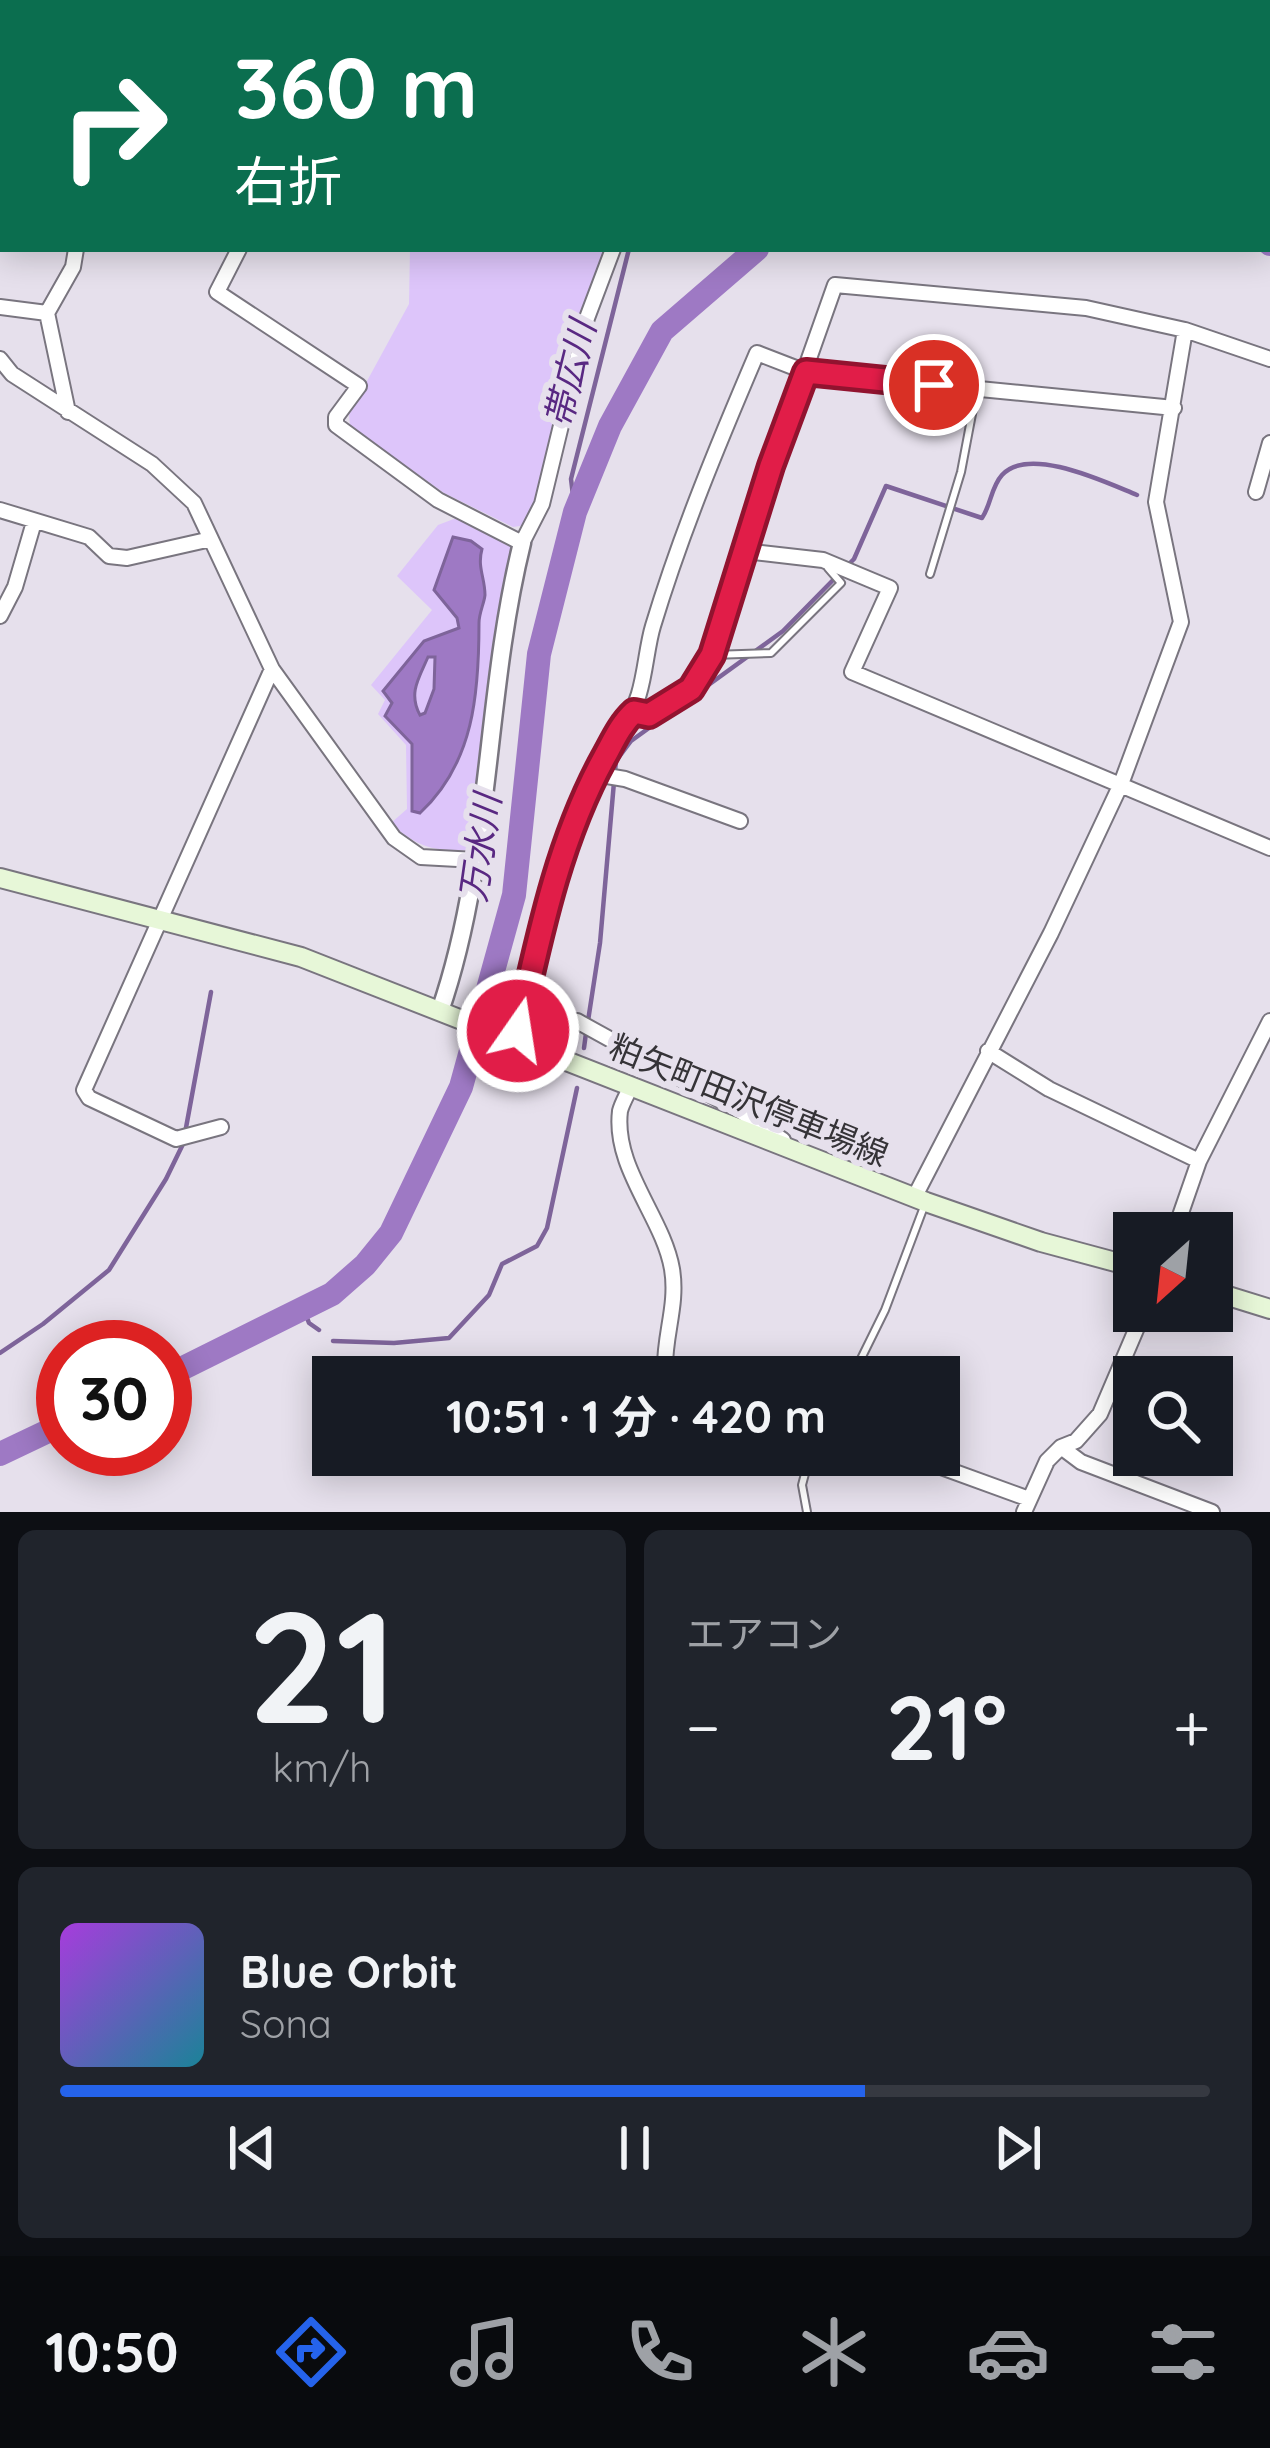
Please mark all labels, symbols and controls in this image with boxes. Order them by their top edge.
text: 360 m [234,34,478,139]
icon: right [36,48,192,204]
text: 右折 [234,147,342,215]
water label: 帯広川 [535,312,605,432]
pin [883,334,985,436]
icon: arrive [901,352,967,418]
water label: 万水川 [450,787,510,905]
position arrow [455,968,581,1094]
street label: 粕矢町田沢停車場線 [604,1025,895,1174]
north arrow [1113,1212,1233,1332]
map controls [1113,1212,1233,1476]
speed limit sign: 30 [36,1320,192,1476]
button: search [1113,1356,1233,1476]
text: 10:51 · 1 分 · 420 m [446,1388,826,1444]
text: 21 [247,1567,397,1762]
text: エアコン [686,1609,842,1658]
text: 21° [886,1670,1007,1783]
text: − [686,1685,720,1768]
text: + [1173,1685,1210,1768]
text: km/h [273,1743,371,1792]
text: Blue Orbit [240,1943,458,1999]
text: Sona [240,1999,332,2048]
icon: previous [219,2115,285,2181]
icon: pause [602,2115,668,2181]
icon: next [985,2115,1051,2181]
icon: directions [269,2310,353,2394]
icon: music [443,2310,527,2394]
icon: phone [618,2310,702,2394]
icon: climate [792,2310,876,2394]
icon: car [966,2310,1050,2394]
icon: filters [1141,2310,1225,2394]
text: 10:50 [45,2318,178,2386]

